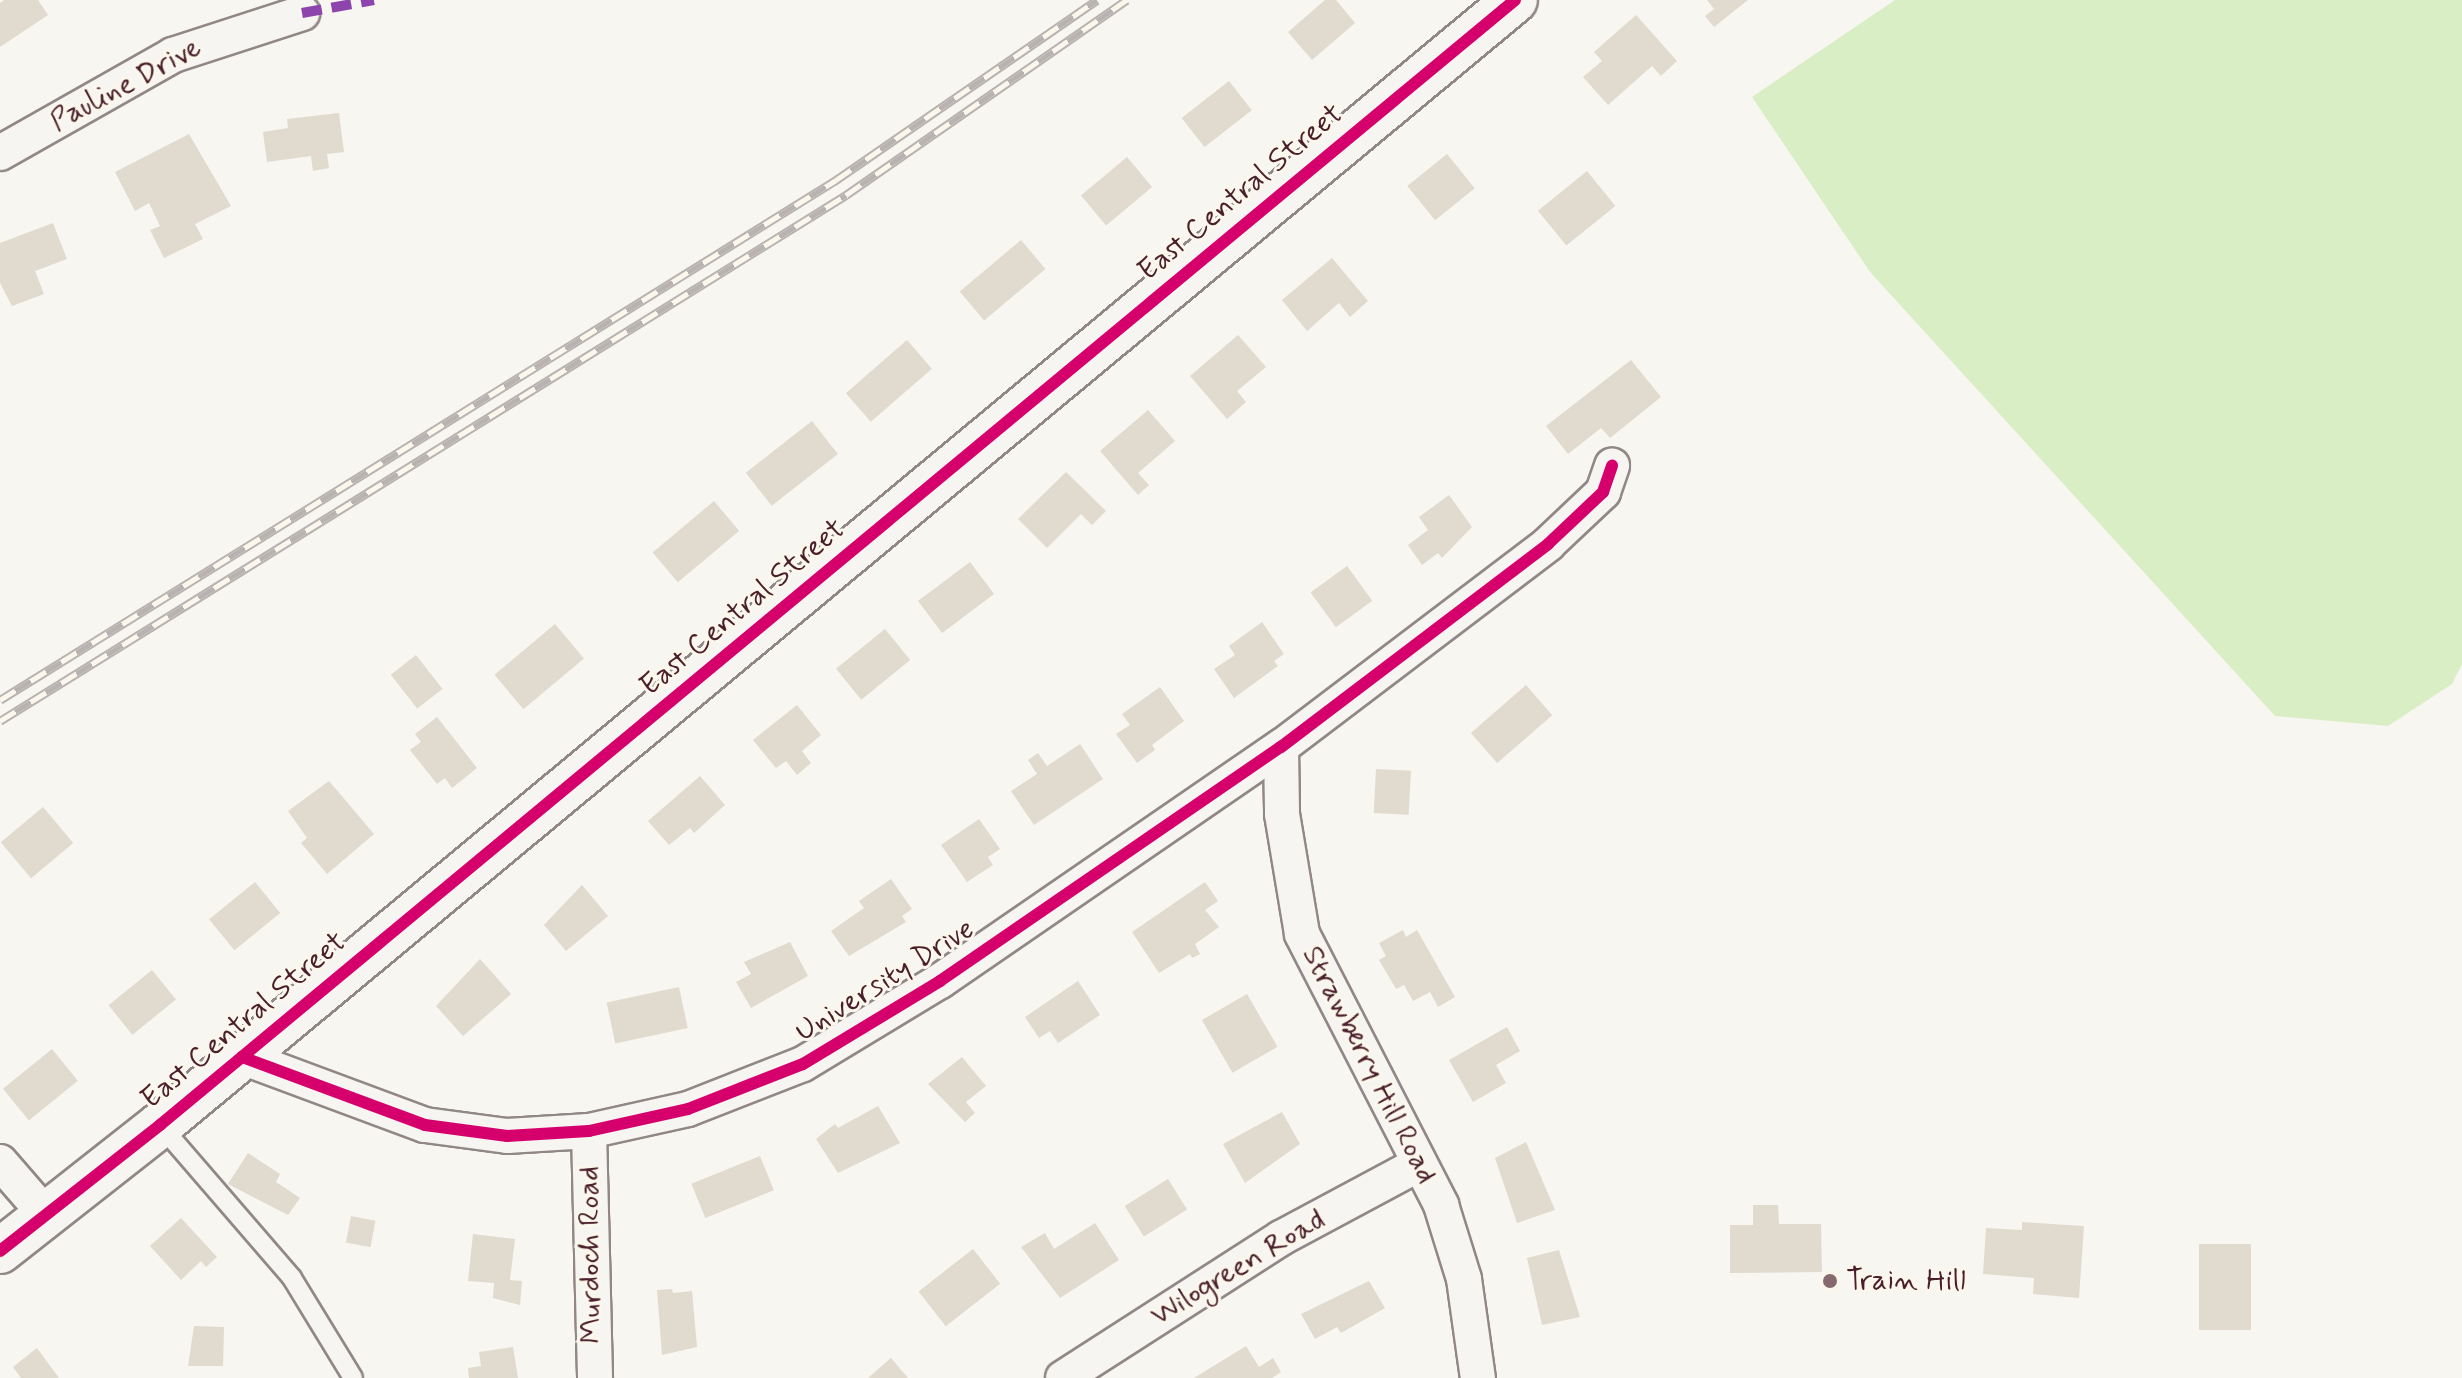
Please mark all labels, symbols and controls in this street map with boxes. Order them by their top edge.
street label: Pauline Drive [45,31,207,139]
street label: East Central Street [1132,97,1350,289]
street label: East Central Street [634,512,852,704]
street label: University Drive [789,912,981,1050]
street label: East Central Street [135,925,353,1117]
street label: Strawberry Hill Road [1294,940,1444,1190]
street label: Murdoch Road [571,1166,611,1344]
street label: Wilogreen Road [1146,1203,1330,1333]
place label: Train Hill [1846,1263,1966,1299]
marker: Train Hill [1821,1272,1839,1290]

